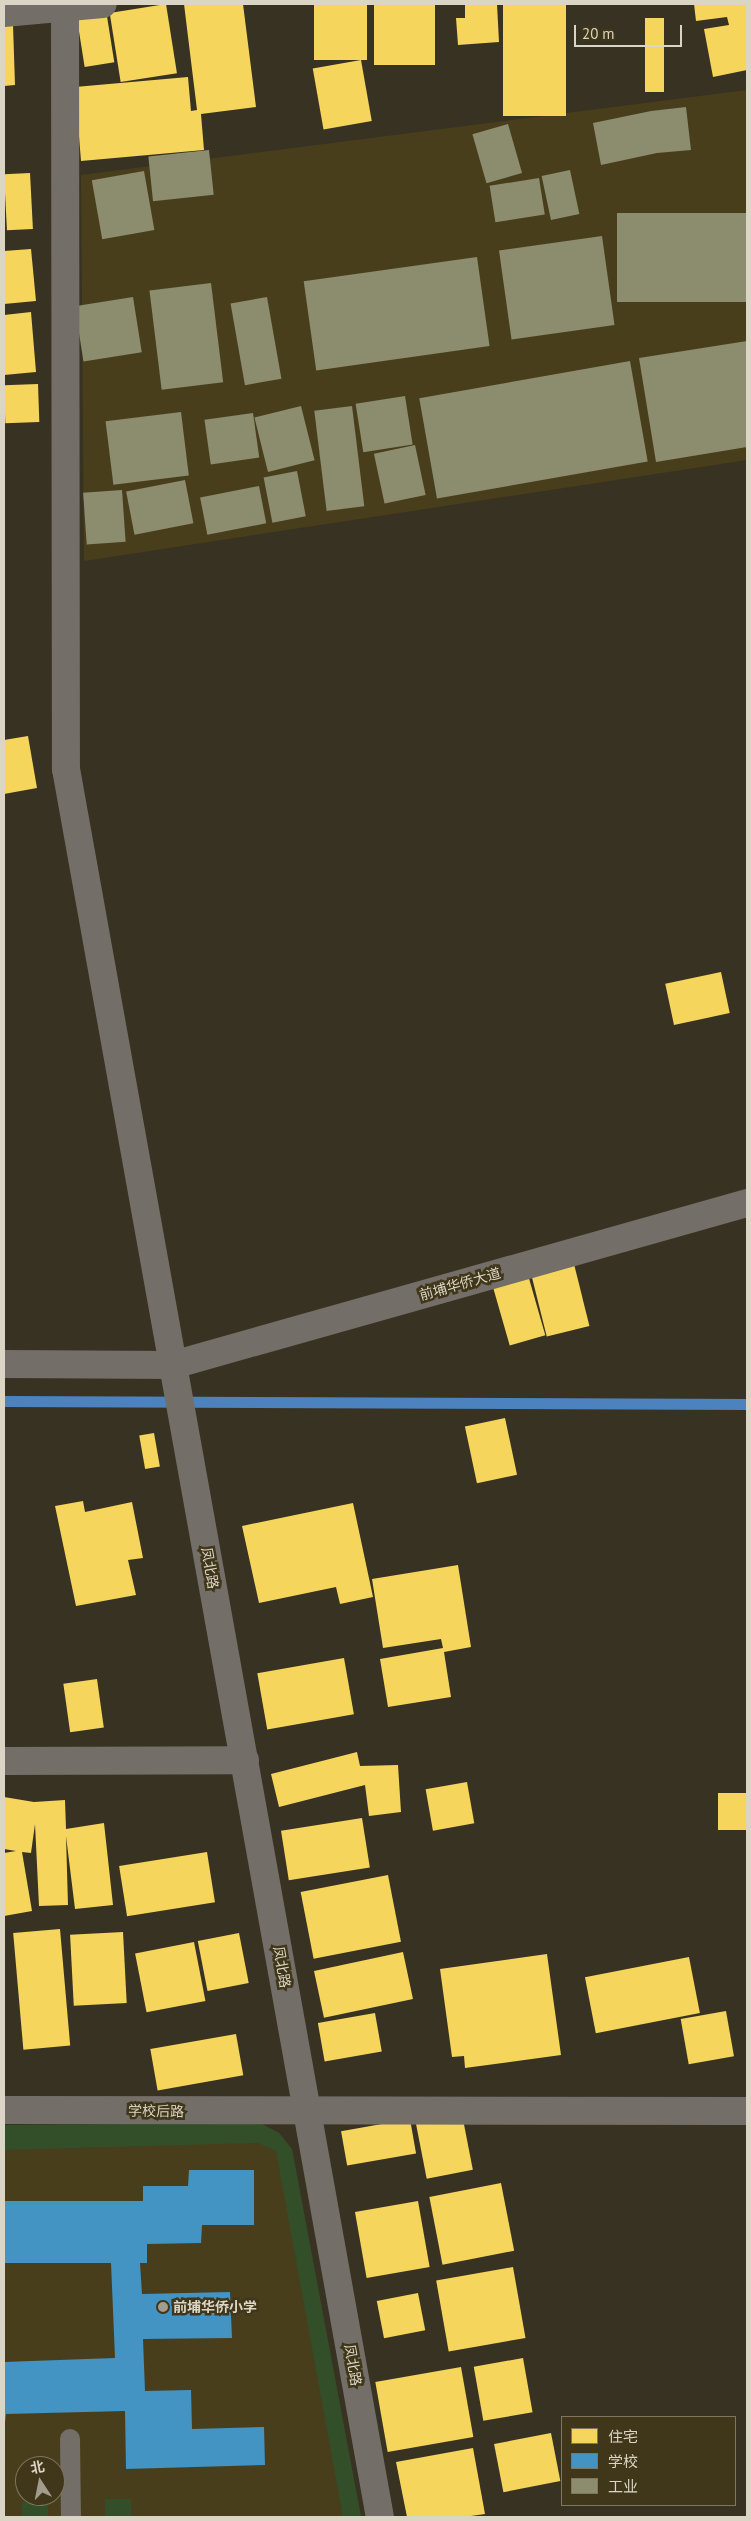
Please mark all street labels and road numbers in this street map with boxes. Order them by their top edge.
street label: 前埔华侨大道 [417,1264,503,1304]
street label: 凤北路 [198,1546,222,1590]
street label: 凤北路 [270,1945,294,1989]
street label: 学校后路 [128,2102,184,2120]
street label: 凤北路 [341,2343,365,2387]

